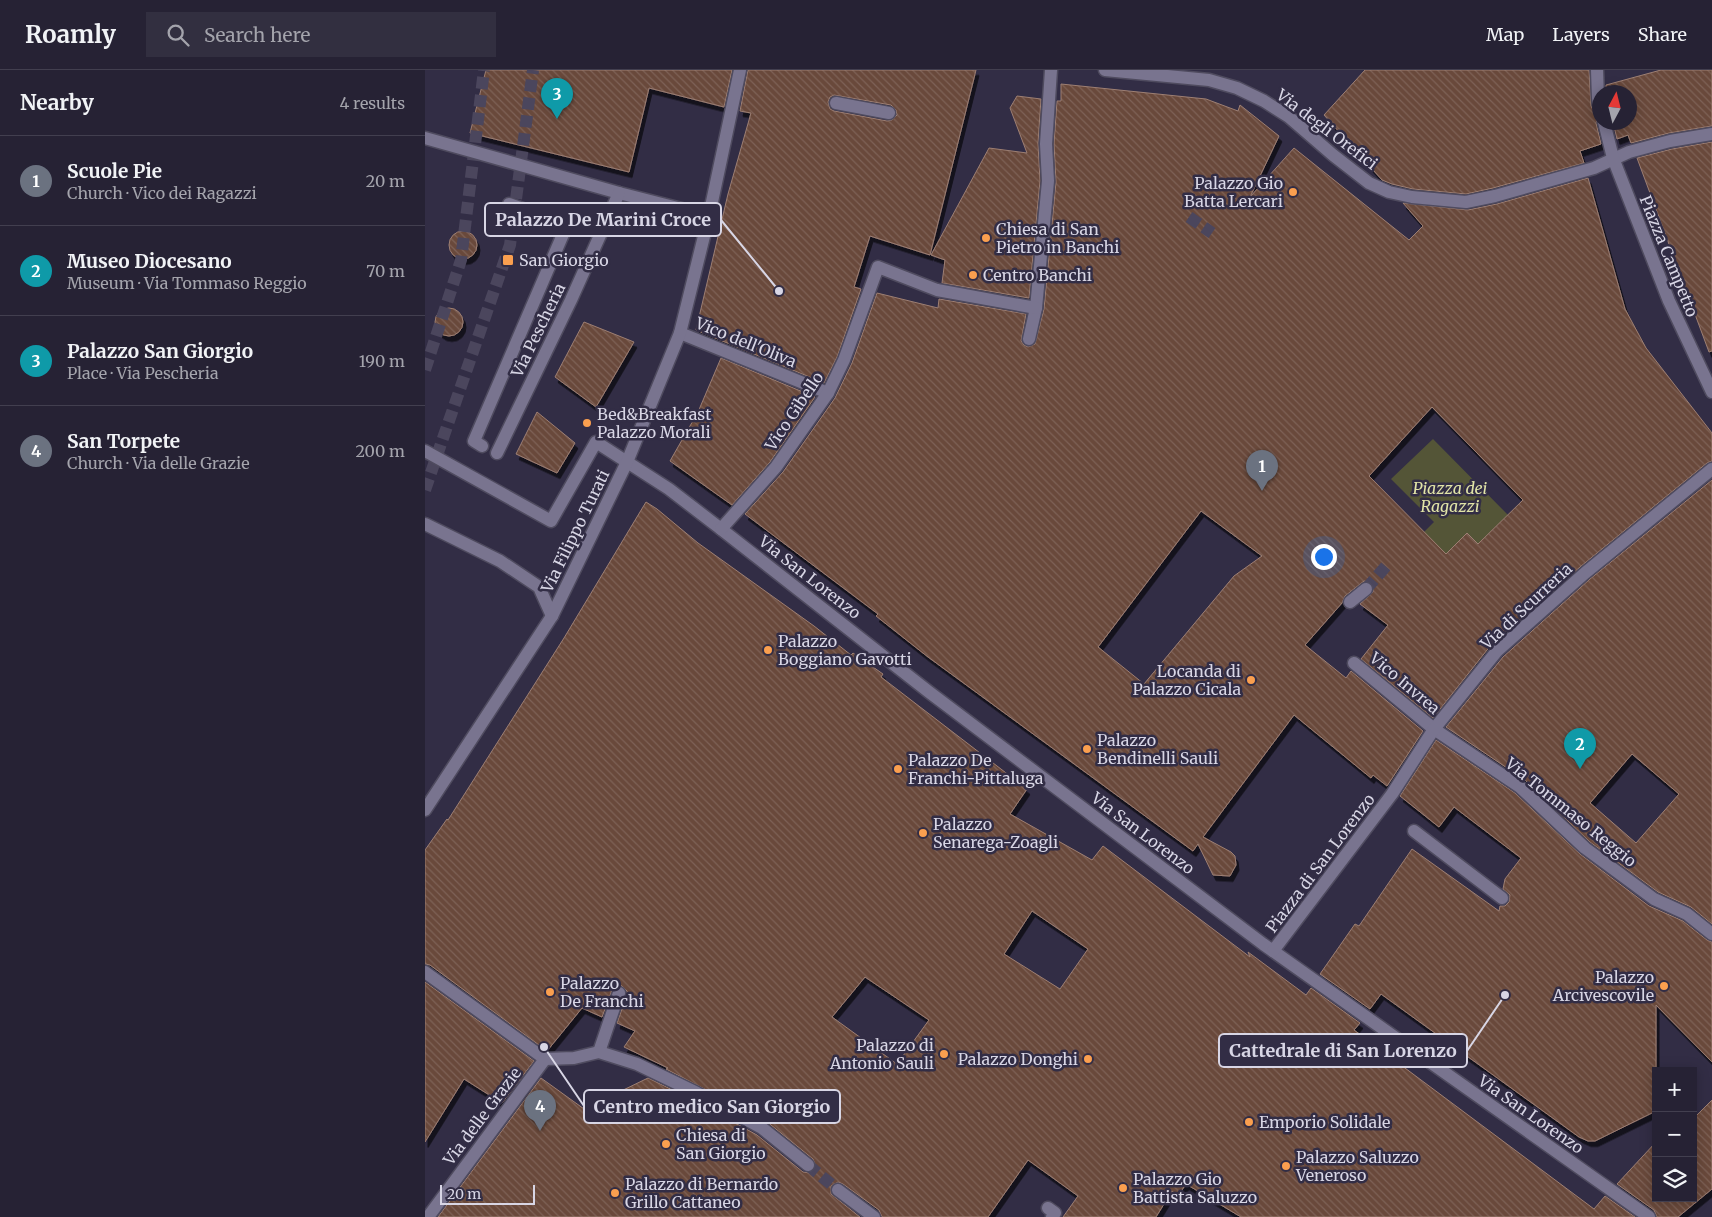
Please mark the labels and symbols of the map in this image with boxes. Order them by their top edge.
pin: 3 [541,78,573,119]
street label: Via degli Orefici [1272,84,1381,173]
north arrow [1592,85,1637,130]
place label: Palazzo Gio Batta Lercari [1184,173,1283,211]
marker: Palazzo Gio Batta Lercari [1287,186,1299,198]
street label: Piazza Campetto [1636,192,1702,320]
callout: Palazzo De Marini Croce [485,203,721,236]
text: Palazzo De Marini Croce [495,208,711,231]
place label: Chiesa di San Pietro in Banchi [996,219,1119,257]
marker: Chiesa di San Pietro in Banchi [980,232,992,244]
place label: San Giorgio [519,250,609,270]
marker: San Giorgio [501,253,515,267]
place label: Centro Banchi [983,265,1092,285]
marker: Centro Banchi [967,269,979,281]
street label: Via Pescheria [506,279,570,381]
street label: Vico dell'Oliva [692,312,800,371]
street label: Vico Gibello [760,368,828,455]
place label: Bed&Breakfast Palazzo Morali [597,404,712,442]
marker: Bed&Breakfast Palazzo Morali [581,417,593,429]
pin: 1 [1246,450,1278,491]
street label: Via Filippo Turati [536,466,613,597]
park label: Piazza dei Ragazzi [1413,478,1488,516]
street label: Via San Lorenzo [754,530,865,623]
your location [1311,544,1337,570]
street label: Via di Scurreria [1475,558,1576,654]
place label: Palazzo Boggiano Gavotti [778,631,912,669]
marker: Palazzo Boggiano Gavotti [762,644,774,656]
street label: Vico Invrea [1365,647,1445,718]
place label: Locanda di Palazzo Cicala [1133,661,1241,699]
marker: Locanda di Palazzo Cicala [1245,674,1257,686]
pin: 2 [1564,728,1596,769]
place label: Palazzo Bendinelli Sauli [1097,730,1218,768]
marker: Palazzo Bendinelli Sauli [1081,743,1093,755]
place label: Palazzo De Franchi-Pittaluga [908,750,1044,788]
street label: Via Tommaso Reggio [1501,752,1641,871]
marker: Palazzo De Franchi-Pittaluga [892,763,904,775]
street label: Via San Lorenzo [1087,787,1198,878]
street label: Piazza di San Lorenzo [1261,790,1379,936]
place label: Palazzo Senarega-Zoagli [933,814,1058,852]
marker: Palazzo Senarega-Zoagli [917,827,929,839]
place label: Palazzo Arcivescovile [1552,967,1654,1005]
place label: Palazzo De Franchi [560,973,644,1011]
marker: Palazzo Arcivescovile [1658,980,1670,992]
marker: Palazzo De Franchi [544,986,556,998]
callout: Cattedrale di San Lorenzo [1219,1034,1467,1067]
place label: Palazzo di Antonio Sauli [829,1035,934,1073]
text: Cattedrale di San Lorenzo [1229,1039,1457,1062]
marker: Palazzo di Antonio Sauli [938,1048,950,1060]
place label: Palazzo Donghi [958,1049,1078,1069]
marker: Palazzo Donghi [1082,1053,1094,1065]
street label: Via delle Grazie [438,1063,525,1170]
street label: Via San Lorenzo [1474,1070,1587,1158]
pin: 4 [524,1090,556,1131]
callout: Centro medico San Giorgio [584,1090,840,1123]
text: Centro medico San Giorgio [594,1095,831,1118]
place label: Emporio Solidale [1259,1112,1390,1132]
marker: Emporio Solidale [1243,1116,1255,1128]
place label: Chiesa di San Giorgio [676,1125,766,1163]
marker: Chiesa di San Giorgio [660,1138,672,1150]
place label: Palazzo Saluzzo Veneroso [1295,1147,1419,1185]
marker: Palazzo Saluzzo Veneroso [1280,1160,1292,1172]
place label: Palazzo Gio Battista Saluzzo [1133,1169,1257,1207]
place label: Palazzo di Bernardo Grillo Cattaneo [625,1174,778,1212]
scale bar [440,1182,535,1205]
marker: Palazzo Gio Battista Saluzzo [1117,1182,1129,1194]
marker: Palazzo di Bernardo Grillo Cattaneo [609,1187,621,1199]

